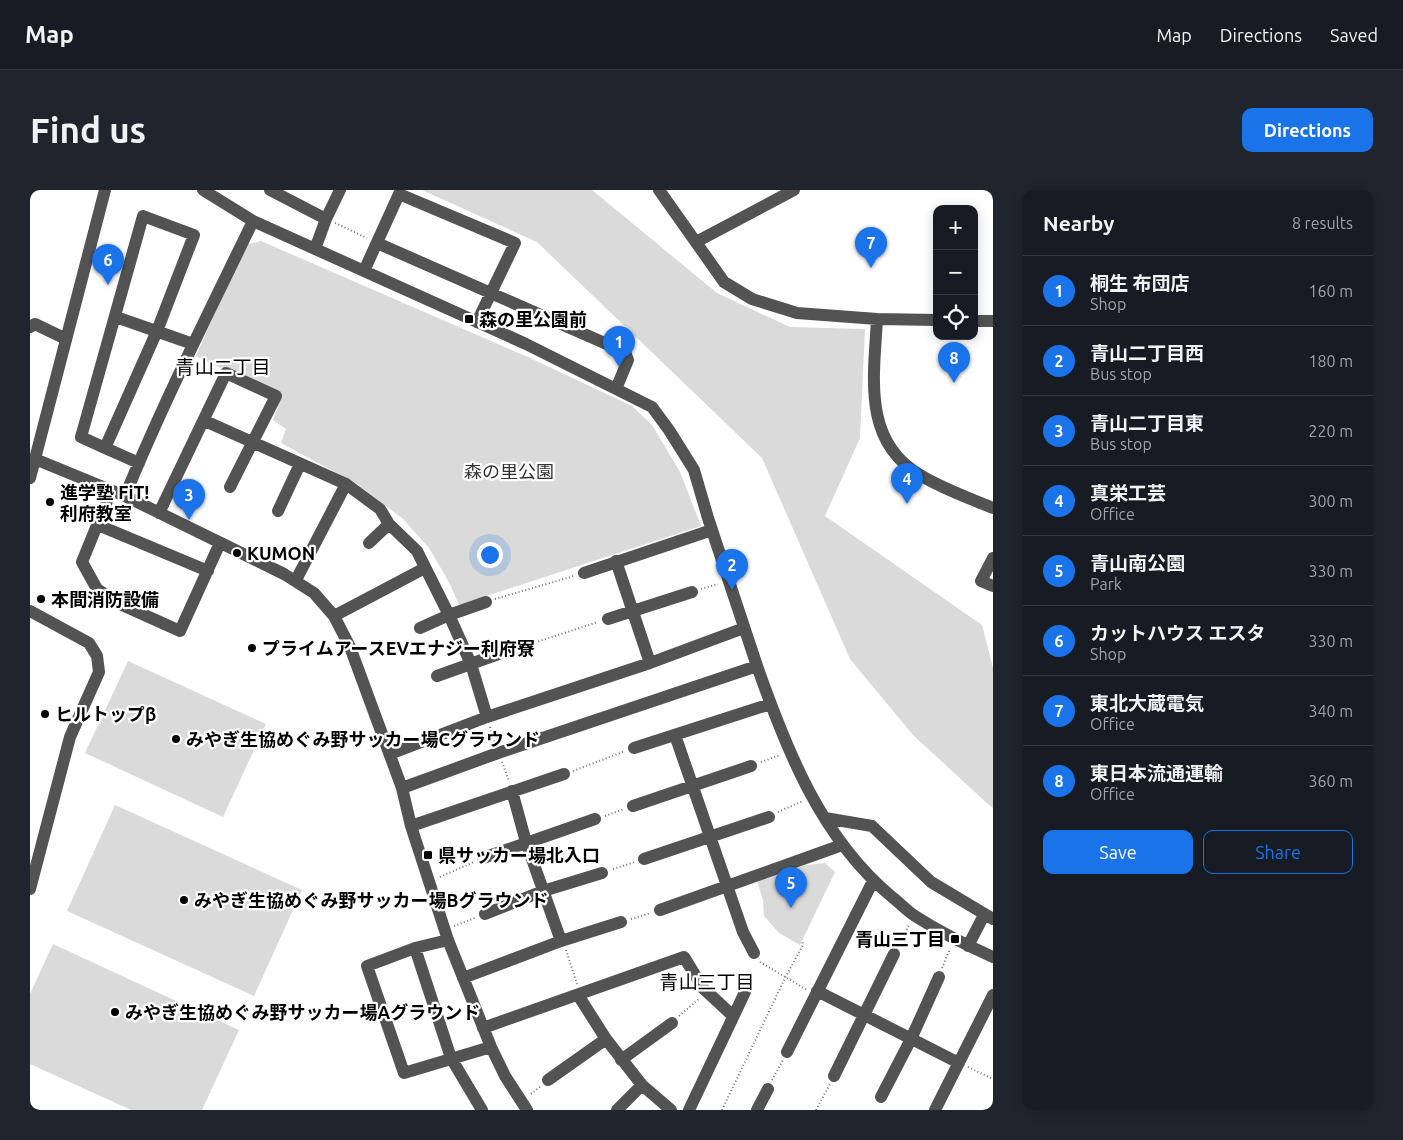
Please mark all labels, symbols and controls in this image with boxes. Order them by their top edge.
text: Map [25,21,74,48]
text: Map [1156,25,1192,45]
text: Directions [1220,25,1302,45]
text: Saved [1330,25,1378,45]
button: Directions [1242,108,1373,152]
text: Find us [30,110,146,150]
map controls [933,205,978,340]
button: + [933,205,978,250]
text: Nearby [1043,211,1114,235]
text: 8 results [1292,214,1353,232]
pin: 7 [855,227,887,268]
pin: 6 [92,244,124,285]
button: − [933,250,978,295]
text: 桐生 布団店 [1090,272,1190,294]
text: 1 [1054,282,1064,300]
text: 160 m [1308,282,1353,300]
button: locate [933,295,978,340]
text: Shop [1090,295,1126,313]
place label: 森の里公園前 [479,309,587,329]
marker: 森の里公園前 [463,313,475,325]
pin: 1 [603,326,635,367]
pin: 8 [938,342,970,383]
text: 青山二丁目西 [1090,342,1204,364]
text: 2 [1054,352,1064,370]
text: 180 m [1308,352,1353,370]
district label: 青山二丁目 [175,356,271,378]
text: Bus stop [1090,365,1152,383]
text: 青山二丁目東 [1090,412,1204,434]
text: 3 [1054,422,1064,440]
text: 220 m [1308,422,1353,440]
text: Bus stop [1090,435,1152,453]
park label: 森の里公園 [464,461,554,481]
pin: 4 [891,463,923,504]
pin: 3 [173,479,205,520]
place label: 進学塾 FiT! 利府教室 [60,482,149,523]
text: 真栄工芸 [1090,482,1166,504]
text: 4 [1054,492,1064,510]
text: 300 m [1308,492,1353,510]
marker: 進学塾 FiT! 利府教室 [44,496,56,508]
text: Office [1090,505,1135,523]
your location [477,542,503,568]
place label: KUMON [247,543,315,563]
marker: KUMON [231,547,243,559]
pin: 2 [716,549,748,590]
text: 青山南公園 [1090,552,1185,574]
text: 5 [1054,562,1064,580]
text: 330 m [1308,562,1353,580]
text: Park [1090,575,1122,593]
place label: 本間消防設備 [51,589,159,609]
marker: 本間消防設備 [35,593,47,605]
text: カットハウス エスタ [1090,622,1266,644]
text: 6 [1054,632,1064,650]
text: 330 m [1308,632,1353,650]
place label: プライムアースEVエナジー利府寮 [262,638,535,658]
marker: プライムアースEVエナジー利府寮 [246,642,258,654]
text: Shop [1090,645,1126,663]
text: 東北大蔵電気 [1090,692,1204,714]
text: 7 [1054,702,1064,720]
text: 340 m [1308,702,1353,720]
place label: ヒルトップβ [55,704,156,724]
marker: ヒルトップβ [39,708,51,720]
text: Office [1090,715,1135,733]
place label: みやぎ生協めぐみ野サッカー場Cグラウンド [186,729,540,749]
marker: みやぎ生協めぐみ野サッカー場Cグラウンド [170,733,182,745]
text: 東日本流通運輸 [1090,762,1223,784]
text: 8 [1054,772,1064,790]
text: 360 m [1308,772,1353,790]
text: Office [1090,785,1135,803]
button: Save [1043,830,1193,874]
button: Share [1203,830,1353,874]
place label: 県サッカー場北入口 [438,845,600,865]
marker: 県サッカー場北入口 [422,849,434,861]
pin: 5 [775,867,807,908]
place label: みやぎ生協めぐみ野サッカー場Bグラウンド [194,890,548,910]
marker: みやぎ生協めぐみ野サッカー場Bグラウンド [178,894,190,906]
place label: 青山三丁目 [855,929,945,949]
marker: 青山三丁目 [949,933,961,945]
district label: 青山三丁目 [659,971,755,993]
place label: みやぎ生協めぐみ野サッカー場Aグラウンド [125,1002,480,1022]
marker: みやぎ生協めぐみ野サッカー場Aグラウンド [109,1006,121,1018]

